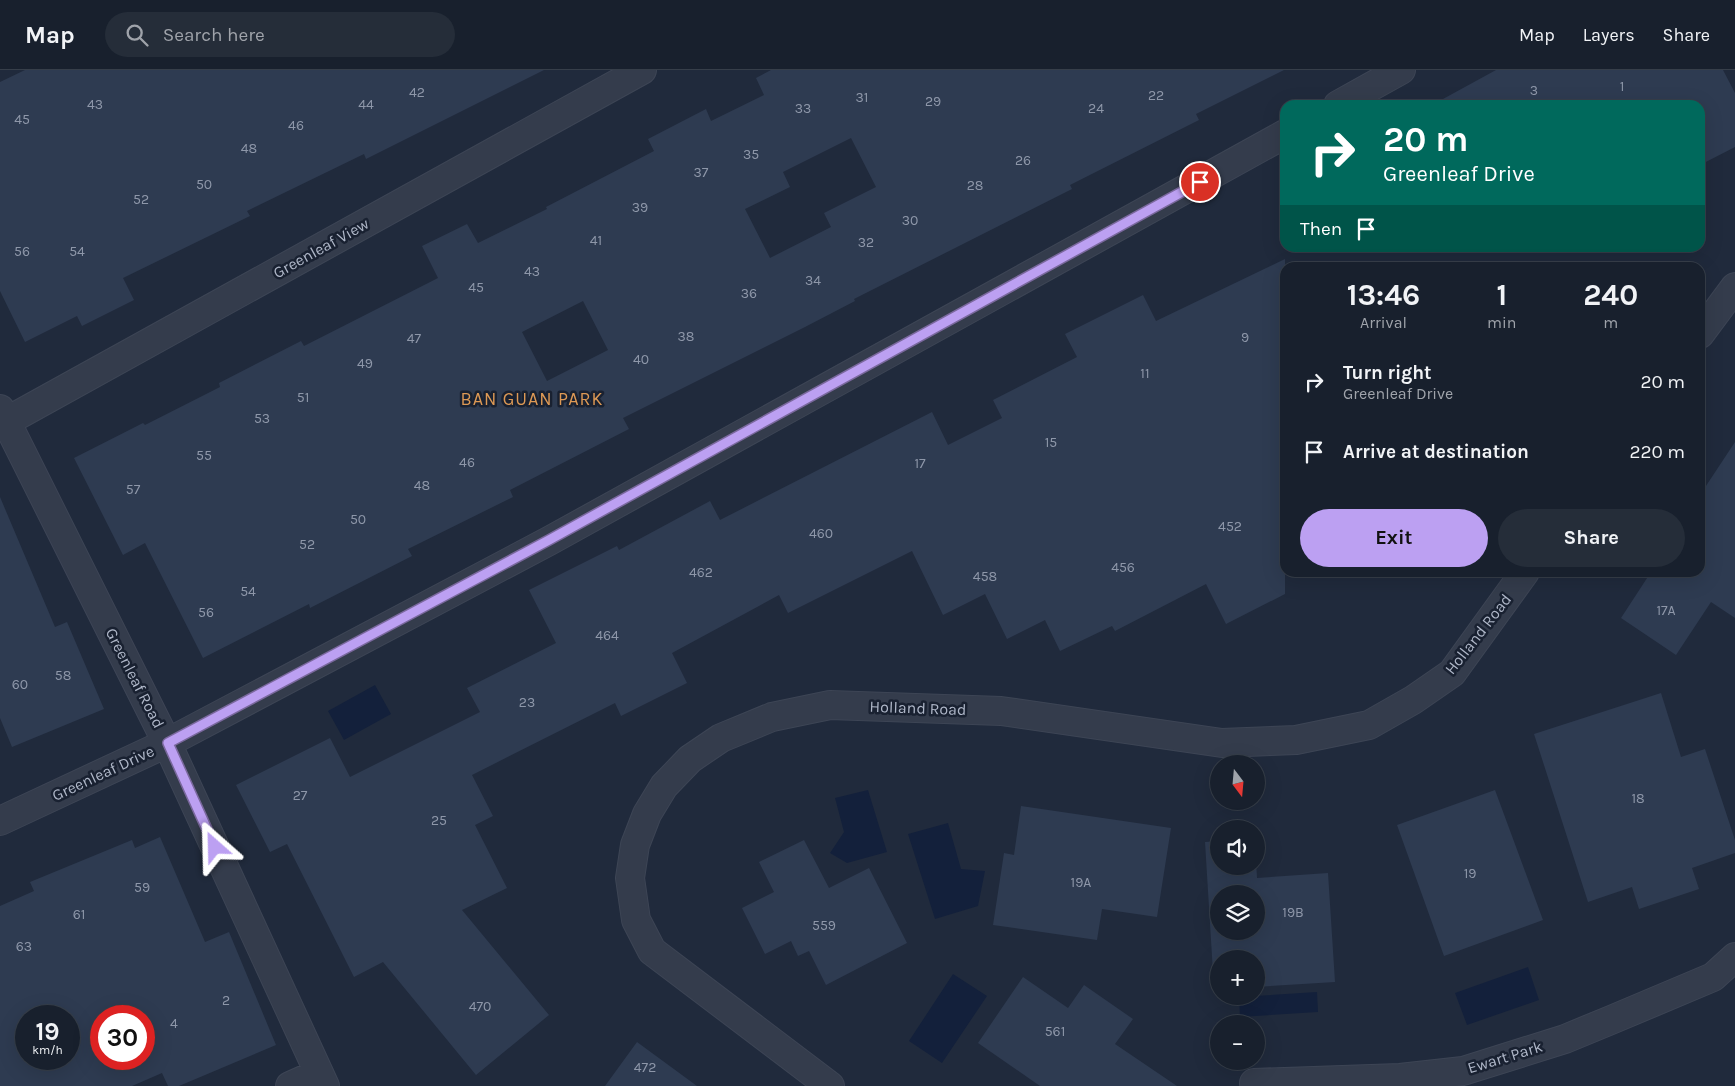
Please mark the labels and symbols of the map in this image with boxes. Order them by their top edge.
house number: 1 [1620,78,1624,95]
house number: 3 [1530,82,1538,99]
house number: 42 [409,84,425,101]
house number: 22 [1148,87,1164,104]
house number: 31 [856,89,868,106]
house number: 29 [925,93,941,110]
house number: 43 [87,96,103,113]
house number: 44 [358,96,374,113]
house number: 33 [795,100,811,117]
house number: 24 [1088,100,1104,117]
house number: 45 [14,111,30,128]
house number: 46 [288,117,304,134]
house number: 48 [241,140,257,157]
house number: 35 [743,146,759,163]
house number: 26 [1015,152,1031,169]
pin [1179,161,1221,203]
house number: 37 [694,164,709,181]
house number: 50 [196,176,212,193]
house number: 28 [967,177,983,194]
house number: 52 [133,191,149,208]
house number: 39 [632,199,648,216]
house number: 30 [902,212,918,229]
street label: Greenleaf View [270,214,373,282]
house number: 41 [590,232,602,249]
house number: 32 [858,234,874,251]
house number: 56 [14,243,30,260]
house number: 54 [69,243,85,260]
house number: 43 [524,263,540,280]
house number: 34 [805,272,821,289]
house number: 45 [468,279,484,296]
house number: 36 [741,285,757,302]
house number: 38 [678,328,694,345]
house number: 9 [1241,329,1249,346]
house number: 47 [407,330,422,347]
house number: 40 [633,351,649,368]
house number: 49 [357,355,373,372]
house number: 11 [1140,365,1150,382]
district label: BAN GUAN PARK [461,388,603,410]
house number: 51 [297,389,309,406]
house number: 53 [254,410,270,427]
house number: 15 [1045,434,1057,451]
house number: 55 [196,447,212,464]
house number: 46 [459,454,475,471]
house number: 17 [914,455,926,472]
house number: 48 [414,477,430,494]
house number: 57 [126,481,141,498]
house number: 50 [350,511,366,528]
house number: 452 [1218,518,1242,535]
house number: 460 [809,525,833,542]
house number: 52 [299,536,315,553]
house number: 456 [1111,559,1135,576]
house number: 462 [689,564,713,581]
house number: 458 [973,568,997,585]
house number: 54 [240,583,256,600]
street label: Holland Road [1441,590,1515,678]
house number: 17A [1656,602,1676,619]
house number: 56 [198,604,214,621]
street label: Greenleaf Road [102,625,168,731]
house number: 464 [595,627,619,644]
house number: 58 [55,667,71,684]
house number: 60 [12,676,28,693]
house number: 23 [519,694,535,711]
street label: Holland Road [869,697,967,719]
street label: Greenleaf Drive [49,741,157,805]
north arrow [1210,755,1265,810]
house number: 27 [293,787,308,804]
house number: 18 [1631,790,1645,807]
house number: 25 [431,812,447,829]
position arrow [188,820,240,872]
house number: 19 [1464,865,1476,882]
house number: 19A [1071,874,1091,891]
house number: 59 [134,879,150,896]
house number: 19B [1282,904,1304,921]
house number: 61 [73,906,85,923]
house number: 559 [812,917,836,934]
house number: 63 [16,938,32,955]
house number: 2 [222,992,230,1009]
house number: 470 [469,998,491,1015]
speed limit sign: 30 [90,1005,155,1070]
house number: 4 [170,1015,178,1032]
house number: 561 [1045,1023,1065,1040]
street label: Ewart Park [1465,1037,1545,1077]
house number: 472 [634,1059,656,1076]

